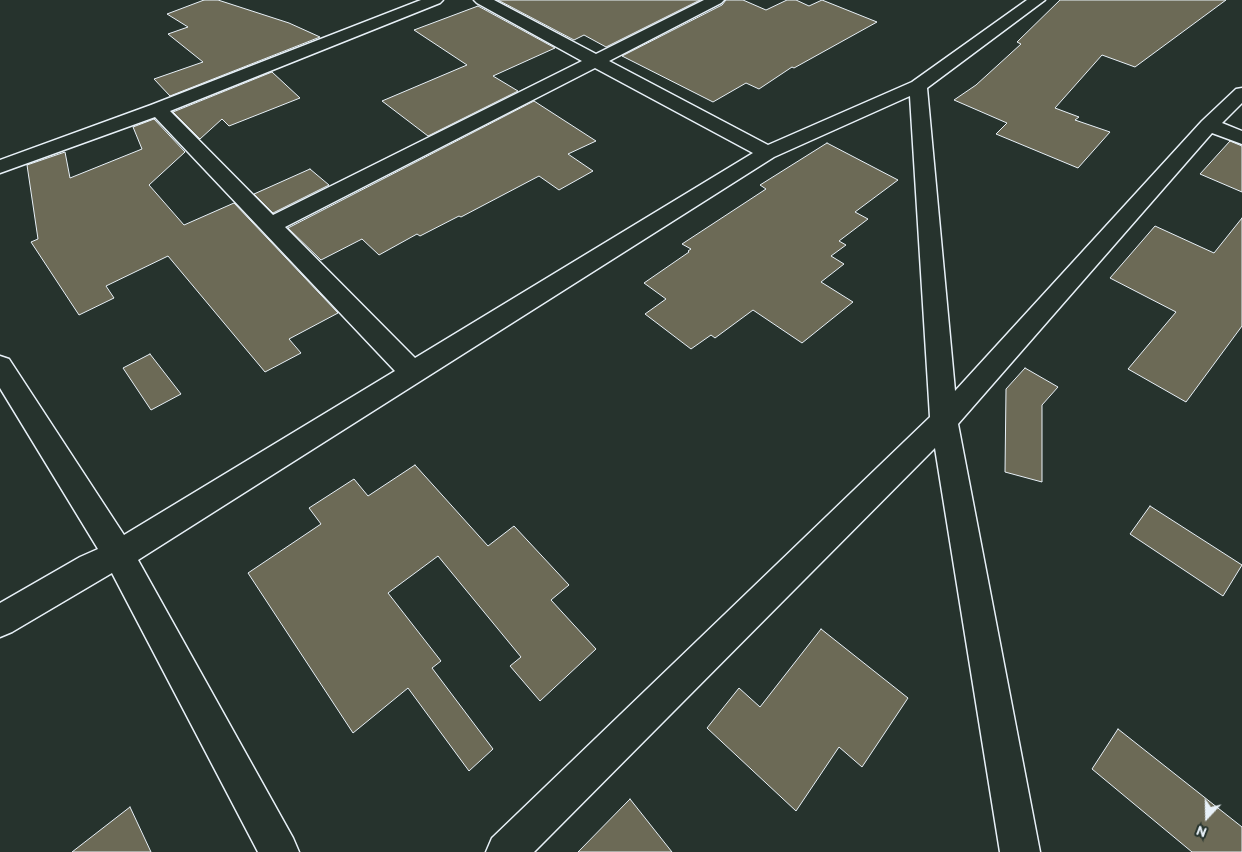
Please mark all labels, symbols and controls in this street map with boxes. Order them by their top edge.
north arrow [1182,792,1232,842]
text: N [1194,822,1209,841]

